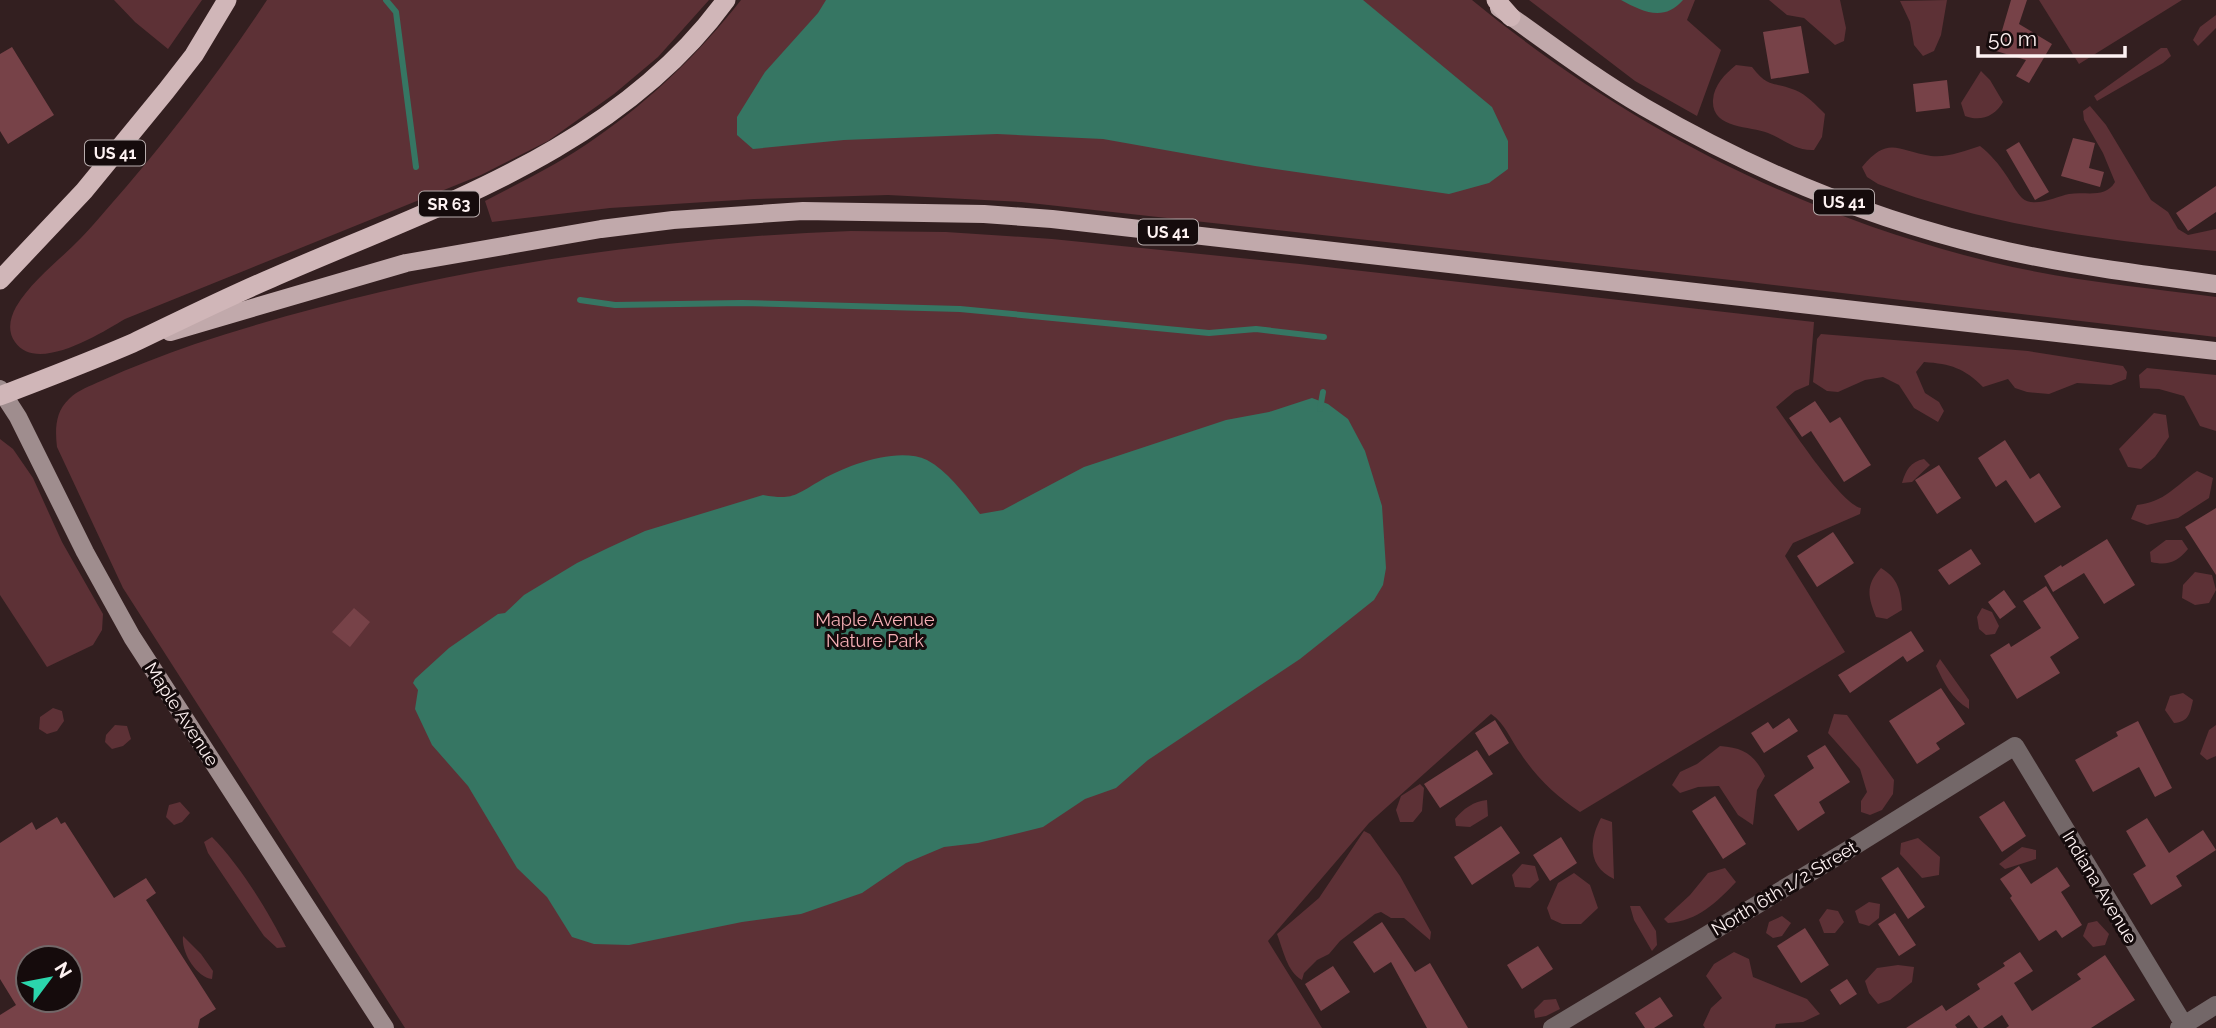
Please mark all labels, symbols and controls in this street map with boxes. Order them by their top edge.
scale bar [1978,14,2125,58]
text: 50 m [1988,26,2037,51]
road number: US 41 [85,140,145,166]
road number: US 41 [1814,190,1874,214]
road number: SR 63 [419,192,479,216]
road number: US 41 [1138,220,1198,244]
park label: Maple Avenue Nature Park [815,609,935,651]
street label: Maple Avenue [141,658,224,770]
street label: Indiana Avenue [2058,827,2142,947]
street label: North 6th 1/2 Street [1708,836,1860,940]
north arrow [14,944,84,1014]
text: N [50,958,77,982]

